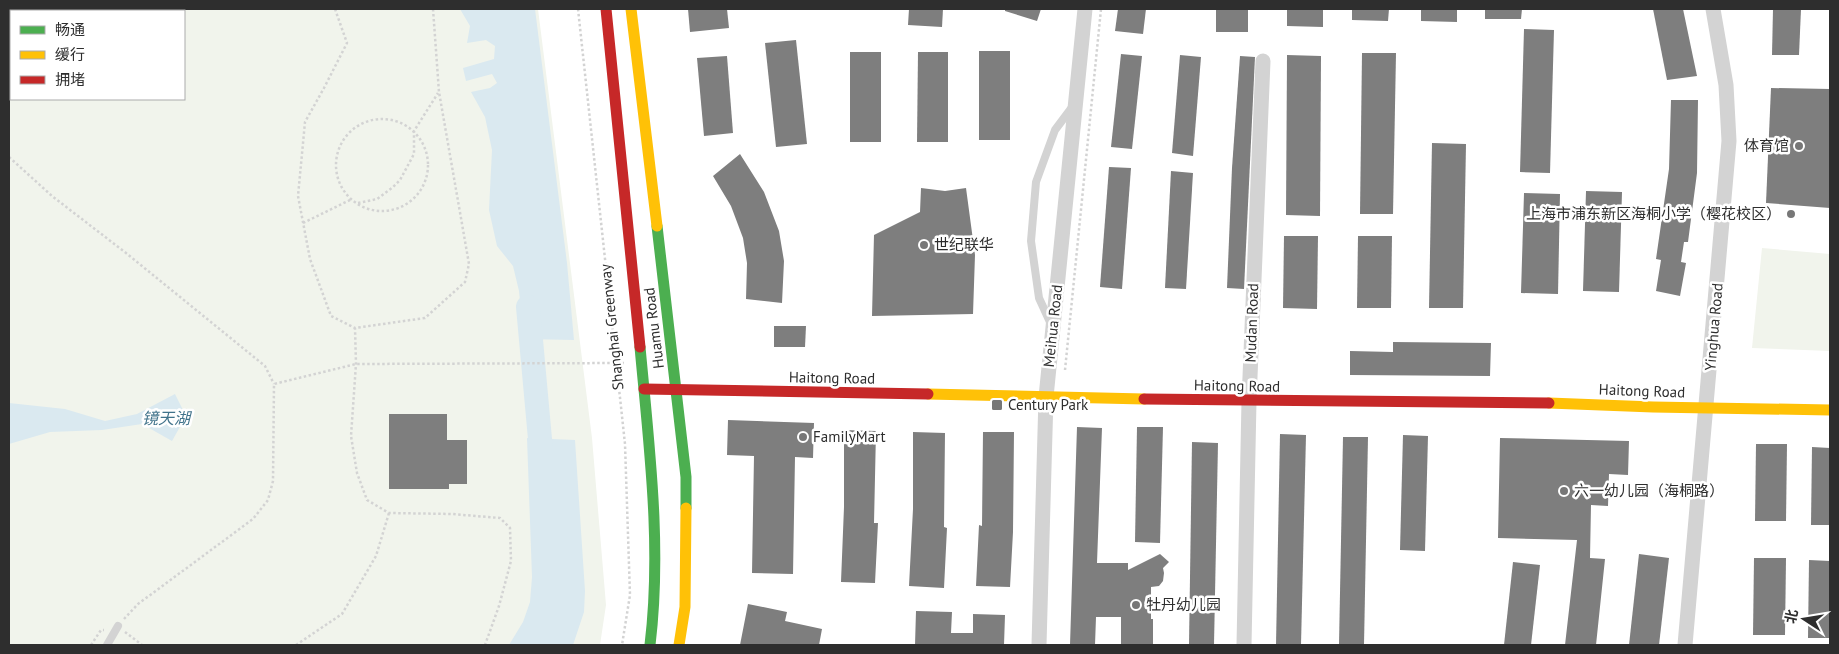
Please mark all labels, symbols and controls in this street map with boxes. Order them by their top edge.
legend [10,10,185,100]
text: 畅通 [55,20,85,39]
text: 缓行 [55,45,85,64]
text: 拥堵 [55,70,85,89]
place label: 体育馆 [1744,136,1789,155]
marker: 体育馆 [1793,140,1805,152]
place label: 上海市浦东新区海桐小学（樱花校区） [1526,204,1781,223]
marker: 上海市浦东新区海桐小学（樱花校区） [1785,208,1797,220]
place label: 世纪联华 [934,235,994,254]
marker: 世纪联华 [918,239,930,251]
street label: Shanghai Greenway [595,263,628,391]
street label: Yinghua Road [1700,282,1727,372]
street label: Mudan Road [1241,283,1262,363]
street label: Meihua Road [1039,284,1066,368]
street label: Huamu Road [639,286,668,370]
street label: Haitong Road [789,367,875,388]
street label: Haitong Road [1194,375,1280,396]
street label: Haitong Road [1598,379,1686,402]
place label: Century Park [1008,395,1089,414]
marker: Century Park [990,398,1004,412]
water label: 镜天湖 [142,408,193,428]
place label: FamilyMart [813,427,886,446]
marker: FamilyMart [797,431,809,443]
place label: 六一幼儿园（海桐路） [1574,481,1724,500]
marker: 六一幼儿园（海桐路） [1558,485,1570,497]
north arrow [1779,594,1829,644]
place label: 牡丹幼儿园 [1146,595,1221,614]
marker: 牡丹幼儿园 [1130,599,1142,611]
text: 北 [1781,608,1802,625]

